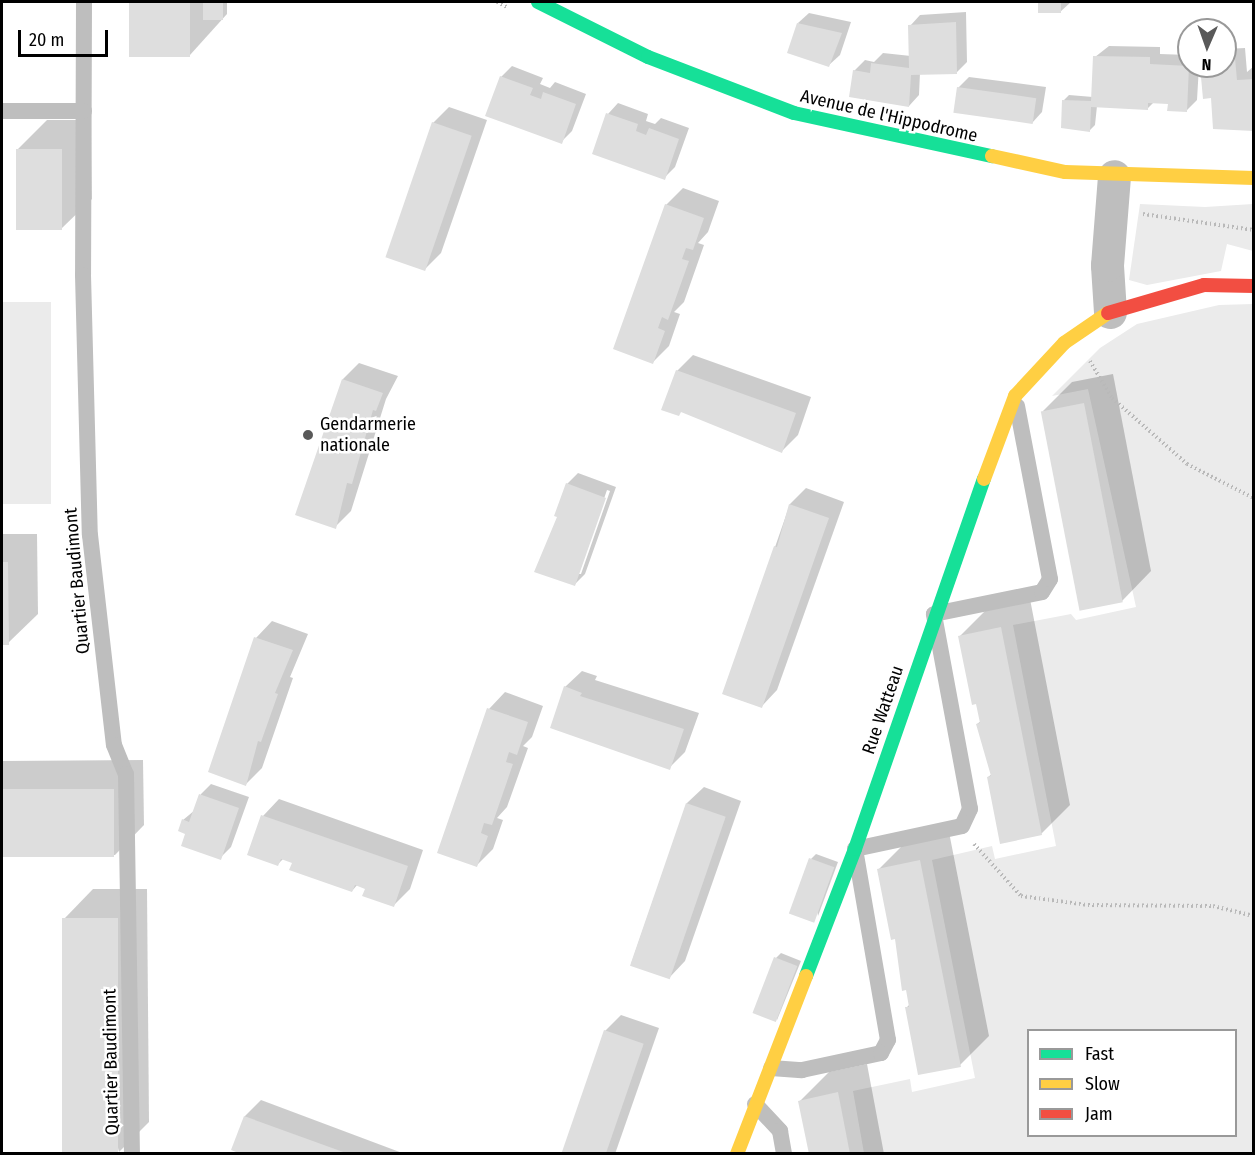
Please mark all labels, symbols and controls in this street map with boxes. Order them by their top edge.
scale bar [21,18,111,56]
north arrow [1177,18,1237,78]
text: 20 m [29,29,64,51]
text: N [1201,55,1212,74]
street label: Avenue de l'Hippodrome [798,85,980,147]
place label: Gendarmerie nationale [320,414,416,456]
marker: Gendarmerie nationale [301,428,315,442]
street label: Quartier Baudimont [60,507,94,655]
street label: Rue Watteau [858,663,908,757]
street label: Quartier Baudimont [99,989,123,1135]
legend [1027,1029,1237,1137]
text: Fast [1085,1043,1114,1065]
text: Slow [1085,1073,1120,1095]
text: Jam [1085,1103,1113,1125]

